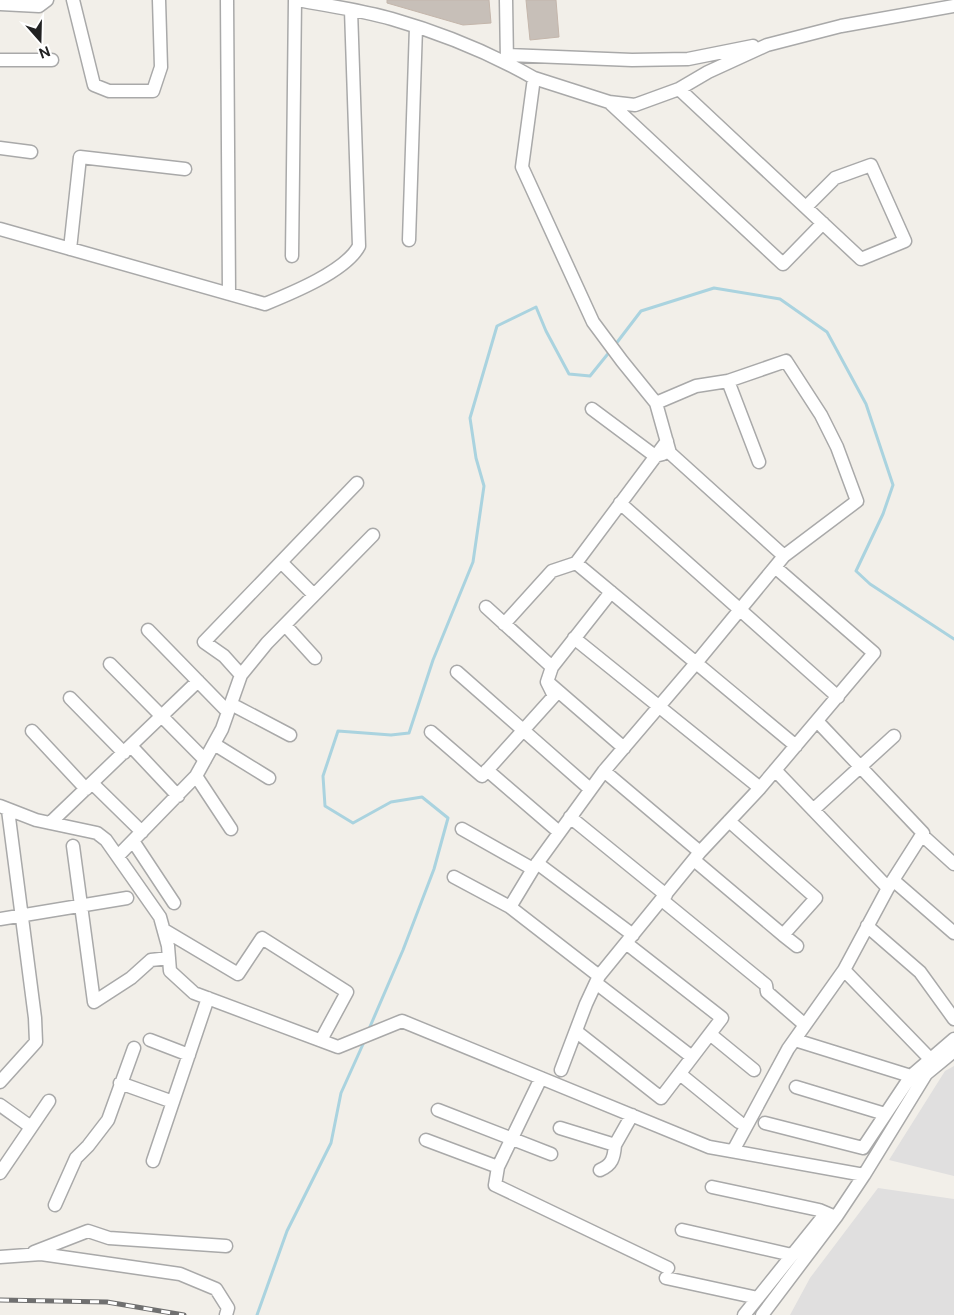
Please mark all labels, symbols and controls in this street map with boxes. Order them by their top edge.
north arrow [15,15,65,65]
text: N [37,43,52,62]

